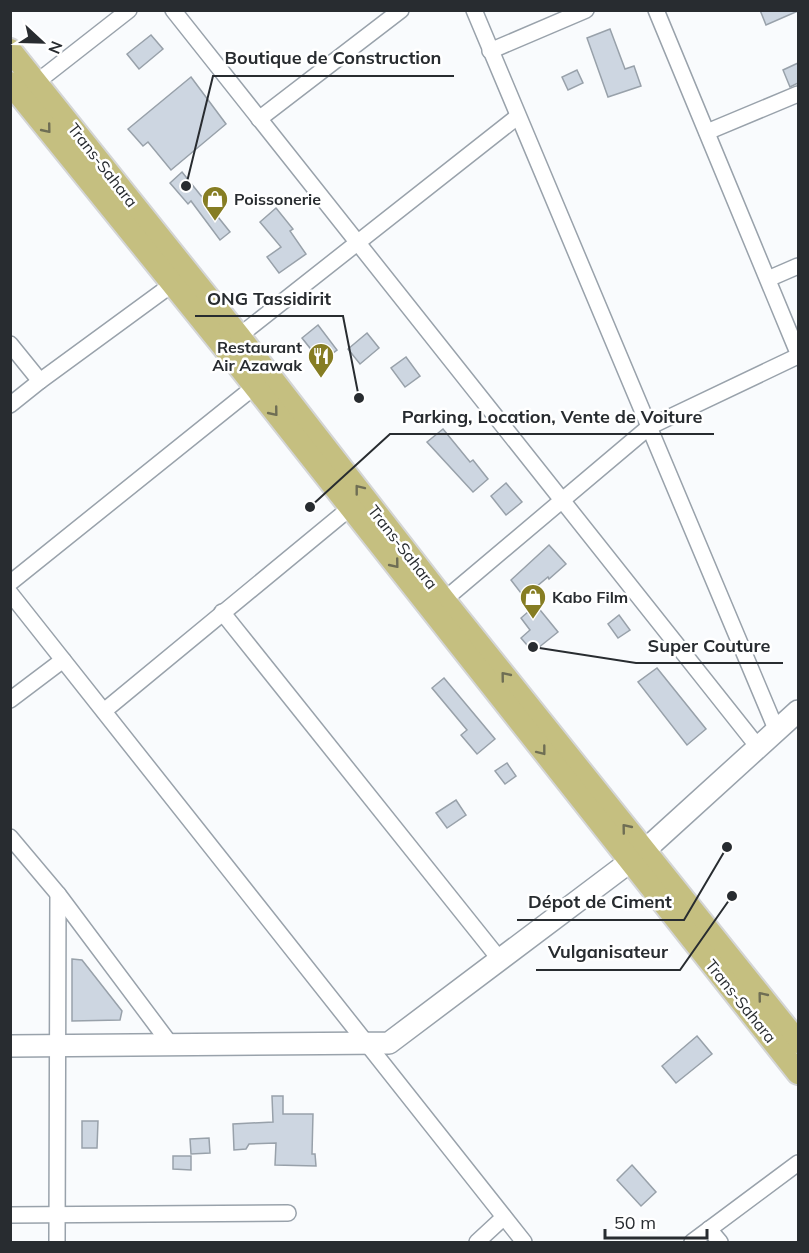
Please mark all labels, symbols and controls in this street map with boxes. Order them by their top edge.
north arrow [12,12,72,72]
text: N [44,38,67,57]
callout: Boutique de Construction [213,40,454,76]
text: Boutique de Construction [225,46,441,69]
street label: Trans-Sahara [64,119,142,211]
one-way arrow [40,122,51,133]
shop icon: Poissonerie [200,184,230,222]
place label: Poissonerie [234,189,321,209]
callout: ONG Tassidirit [195,280,343,316]
text: ONG Tassidirit [207,287,331,310]
place label: Restaurant Air Azawak [212,337,303,375]
restaurant icon: Restaurant Air Azawak [306,341,336,379]
callout: Parking, Location, Vente de Voiture [390,398,714,434]
one-way arrow [266,405,277,416]
text: Parking, Location, Vente de Voiture [402,405,702,428]
one-way arrow [355,485,366,496]
street label: Trans-Sahara [364,501,442,593]
one-way arrow [388,558,399,569]
shop icon: Kabo Film [518,582,548,620]
place label: Kabo Film [552,587,628,607]
callout: Super Couture [636,627,783,663]
text: Super Couture [648,634,771,657]
one-way arrow [501,671,512,682]
one-way arrow [535,744,546,755]
one-way arrow [623,824,634,835]
callout: Dépot de Ciment [517,884,684,920]
text: Dépot de Ciment [528,890,672,913]
callout: Vulganisateur [536,934,680,970]
text: Vulganisateur [547,940,669,963]
street label: Trans-Sahara [701,955,781,1047]
one-way arrow [758,992,769,1003]
scale bar [605,1202,707,1240]
text: 50 m [614,1211,656,1234]

